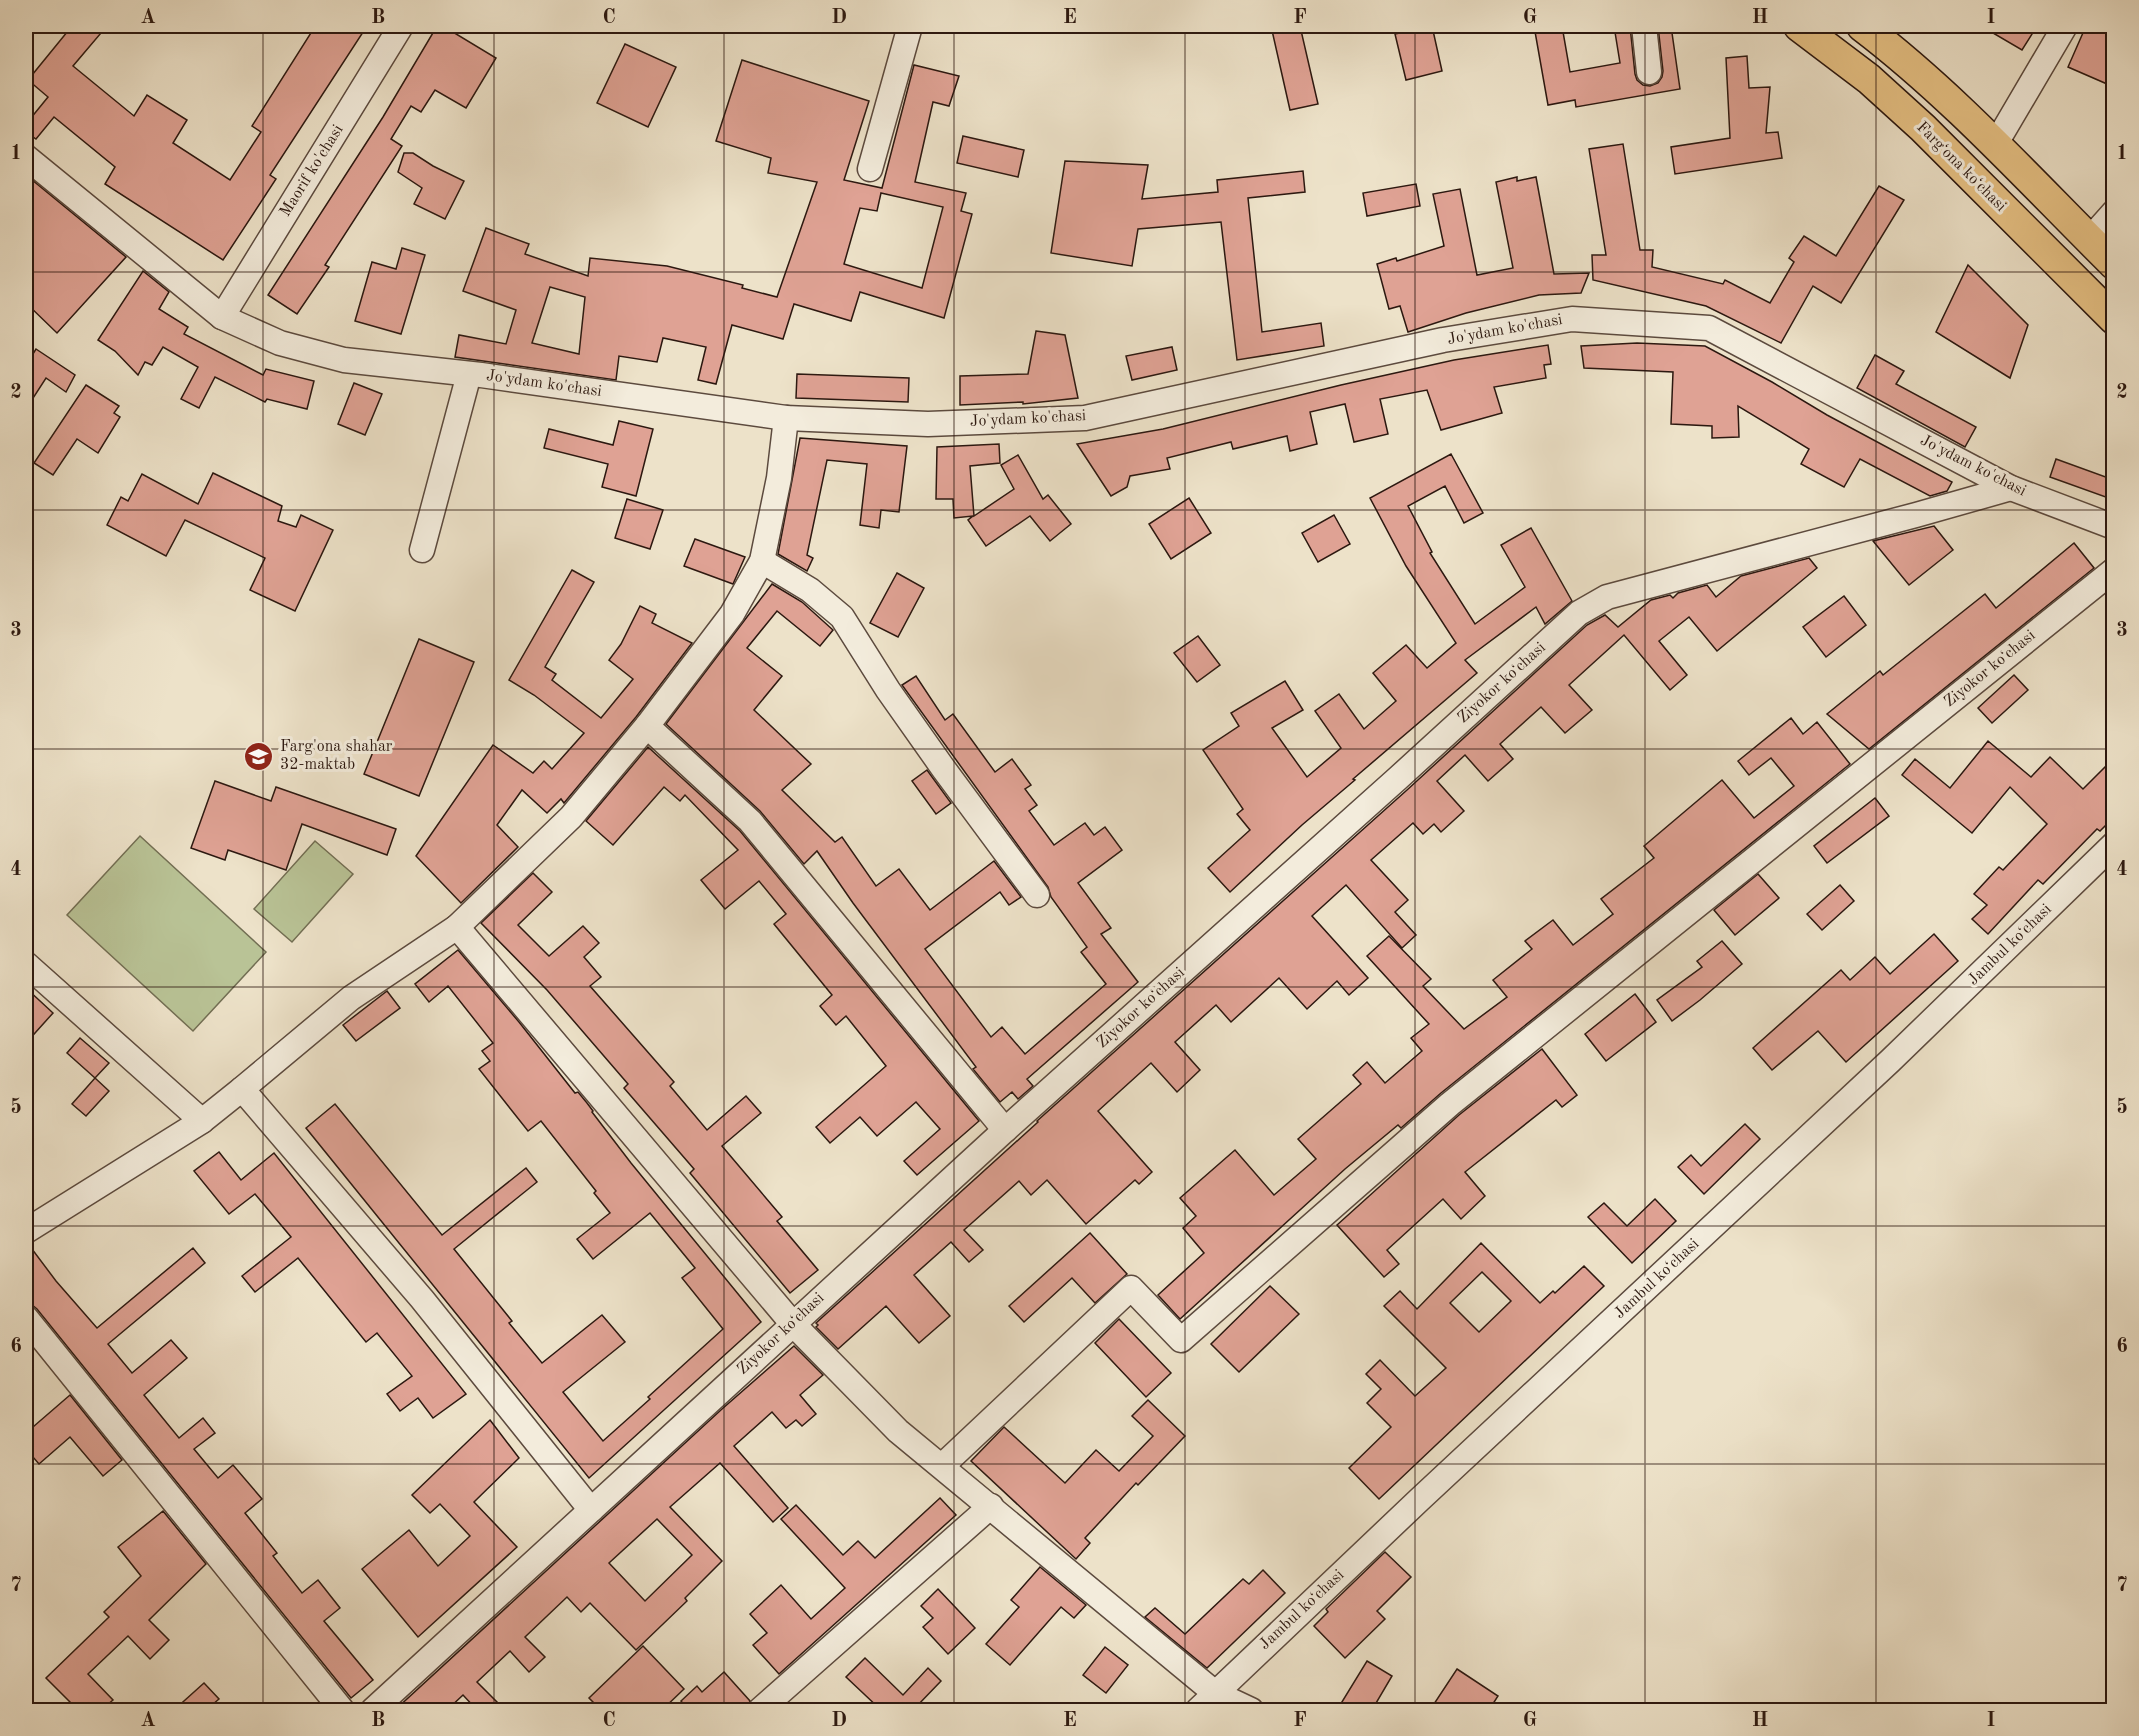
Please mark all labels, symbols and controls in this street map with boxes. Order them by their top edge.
text: A [140,8,156,28]
text: B [371,8,385,28]
text: C [602,8,616,28]
text: D [831,8,847,28]
text: E [1063,8,1077,28]
text: F [1293,8,1307,28]
text: G [1523,8,1537,28]
text: H [1752,8,1768,28]
text: I [1987,8,1995,28]
street label: Fargʻona koʻchasi [1913,119,2009,215]
street label: Maorif ko'chasi [277,122,347,220]
text: 1 [10,144,22,164]
text: 1 [2116,144,2128,164]
street label: Jo'ydam ko'chasi [1446,312,1564,348]
street label: Jo'ydam ko'chasi [485,368,603,400]
text: 2 [10,383,22,403]
text: 2 [2116,383,2128,403]
street label: Jo'ydam ko'chasi [969,408,1087,430]
street label: Jo'ydam ko'chasi [1917,432,2029,500]
text: 3 [10,621,22,641]
text: 3 [2116,621,2128,641]
street label: Ziyokor koʻchasi [1941,628,2039,710]
street label: Ziyokor koʻchasi [1455,640,1549,726]
place label: Farg'ona shahar 32-maktab [280,739,393,773]
school or university icon: Farg'ona shahar 32-maktab [243,740,275,772]
text: 4 [10,860,22,880]
text: 4 [2116,860,2128,880]
street label: Jambul koʻchasi [1965,901,2055,989]
street label: Ziyokor koʻchasi [1094,965,1188,1051]
text: 5 [10,1097,22,1118]
text: 5 [2116,1097,2128,1118]
street label: Jambul koʻchasi [1612,1236,1702,1322]
street label: Ziyokor koʻchasi [735,1290,827,1378]
text: 6 [10,1337,22,1357]
text: 6 [2116,1337,2128,1357]
street label: Jambul koʻchasi [1257,1567,1347,1653]
text: 7 [10,1576,22,1596]
text: 7 [2116,1576,2128,1596]
text: A [140,1711,156,1731]
text: B [371,1711,385,1731]
text: C [602,1711,616,1731]
text: D [831,1711,847,1731]
text: E [1063,1711,1077,1731]
text: F [1293,1711,1307,1731]
text: G [1523,1711,1537,1731]
text: H [1752,1711,1768,1731]
text: I [1987,1711,1995,1731]

